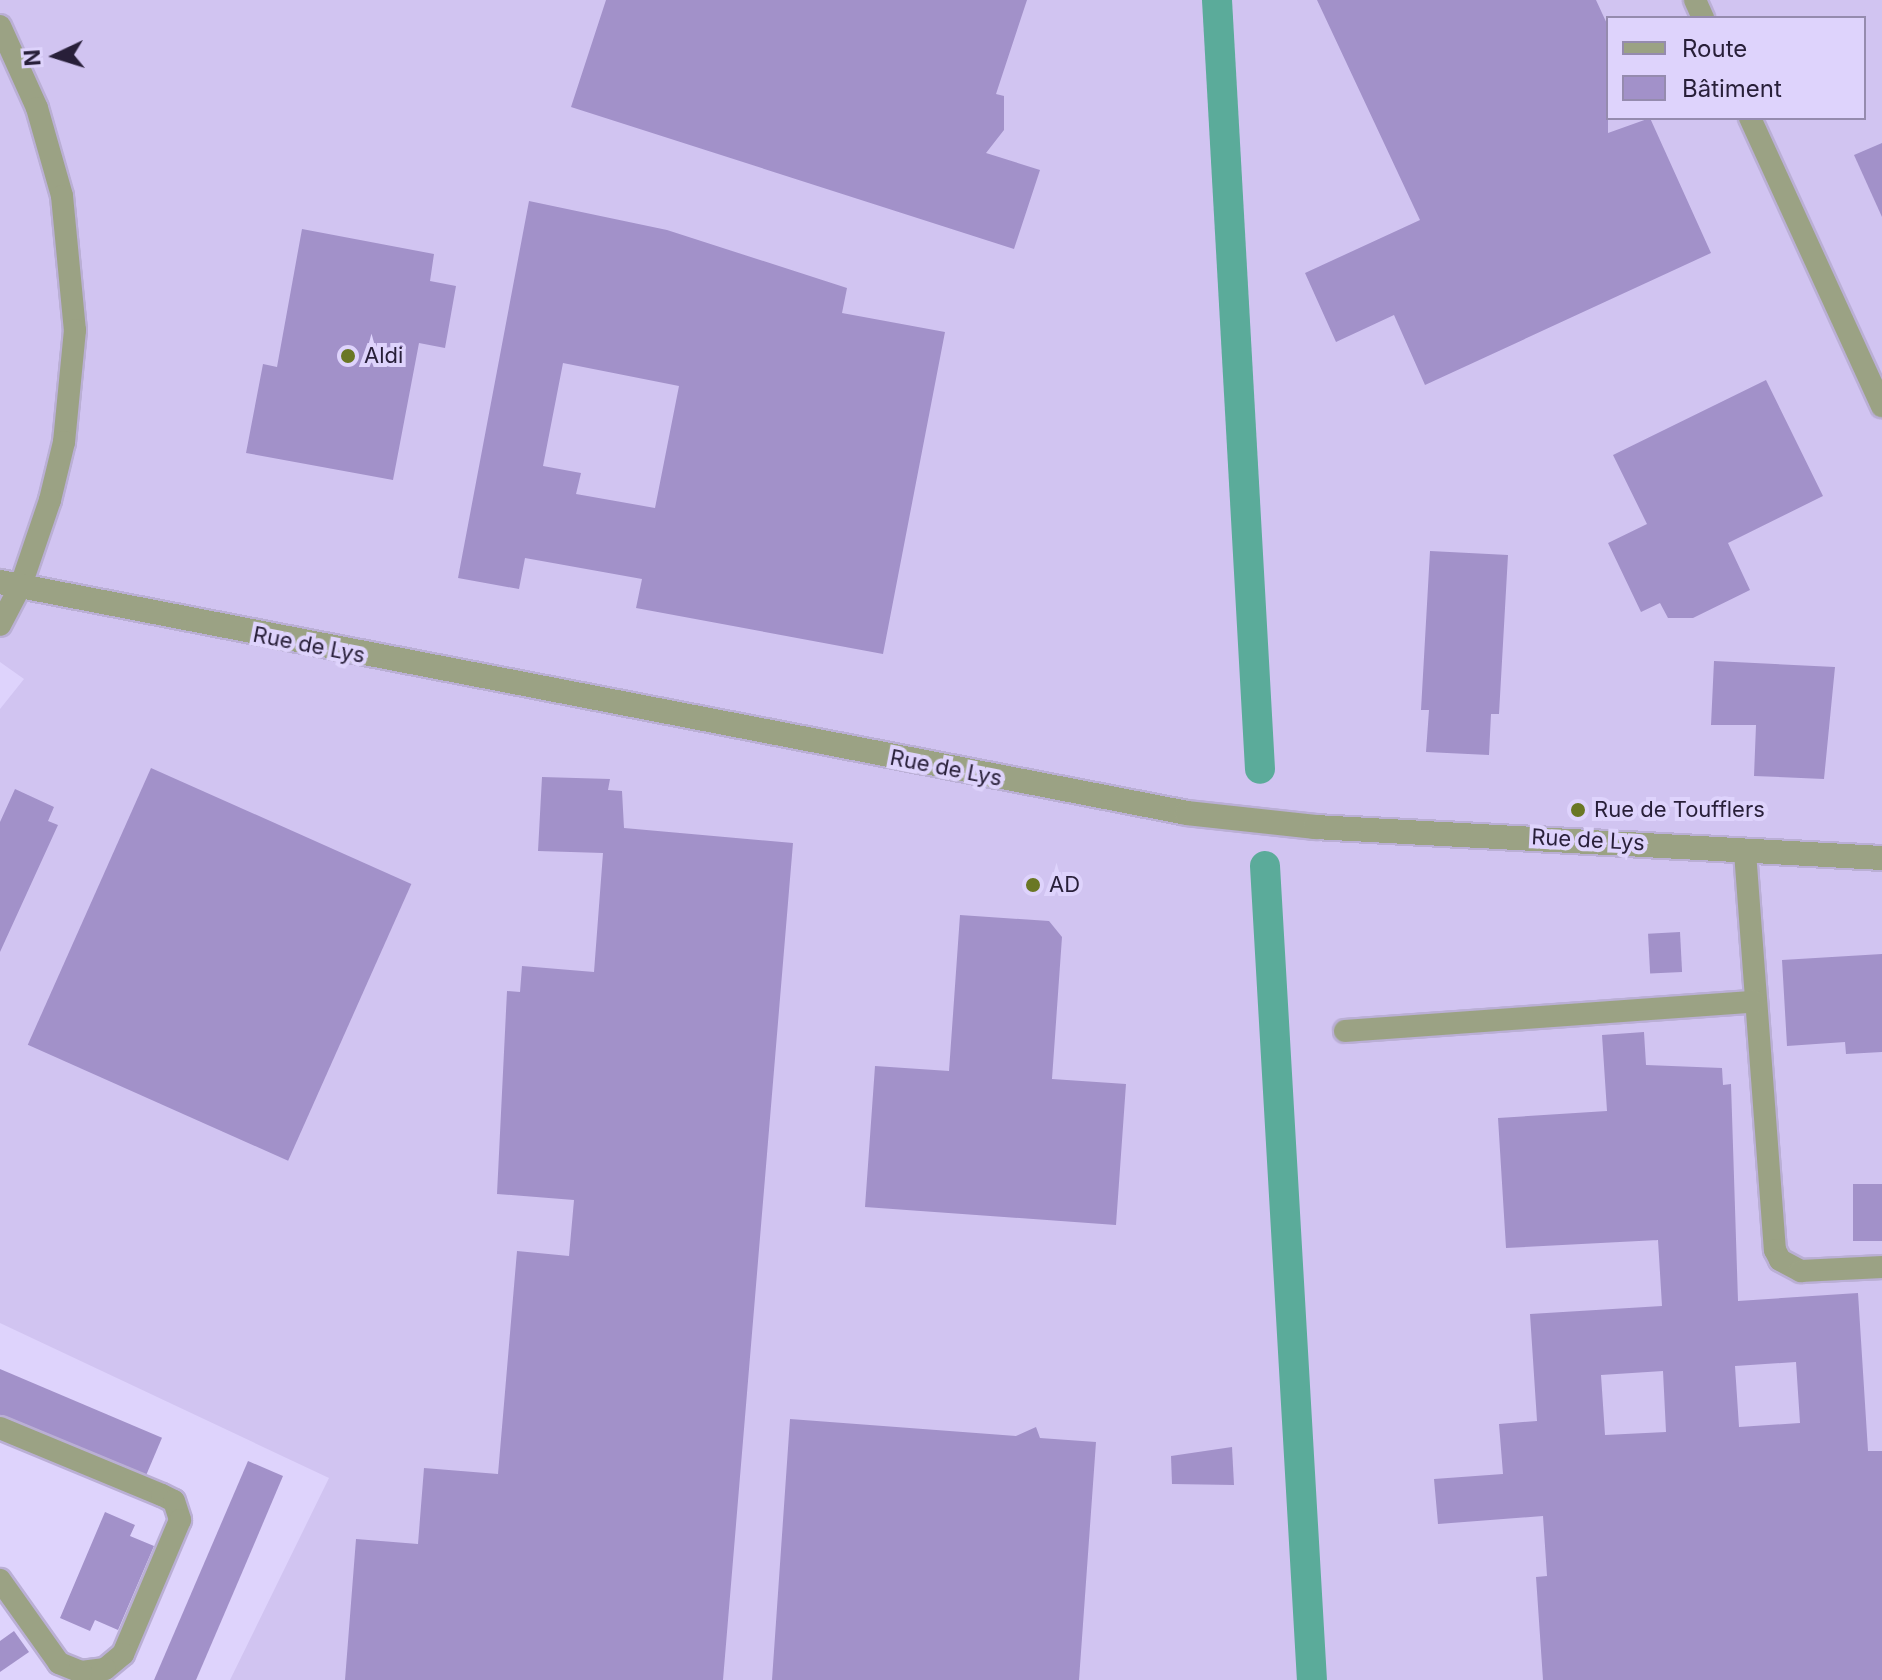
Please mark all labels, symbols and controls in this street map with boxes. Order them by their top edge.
north arrow [16,16,96,96]
legend [1606,16,1866,120]
text: Route [1682,34,1747,63]
text: N [19,48,46,67]
text: Bâtiment [1682,74,1782,103]
place label: Aldi [364,343,403,369]
marker: Aldi [339,347,357,365]
street label: Rue de Lys [251,621,367,669]
street label: Rue de Lys [888,744,1004,792]
place label: Rue de Toufflers [1594,797,1765,823]
marker: Rue de Toufflers [1569,801,1587,819]
street label: Rue de Lys [1531,824,1645,856]
place label: AD [1049,872,1080,898]
marker: AD [1024,876,1042,894]

